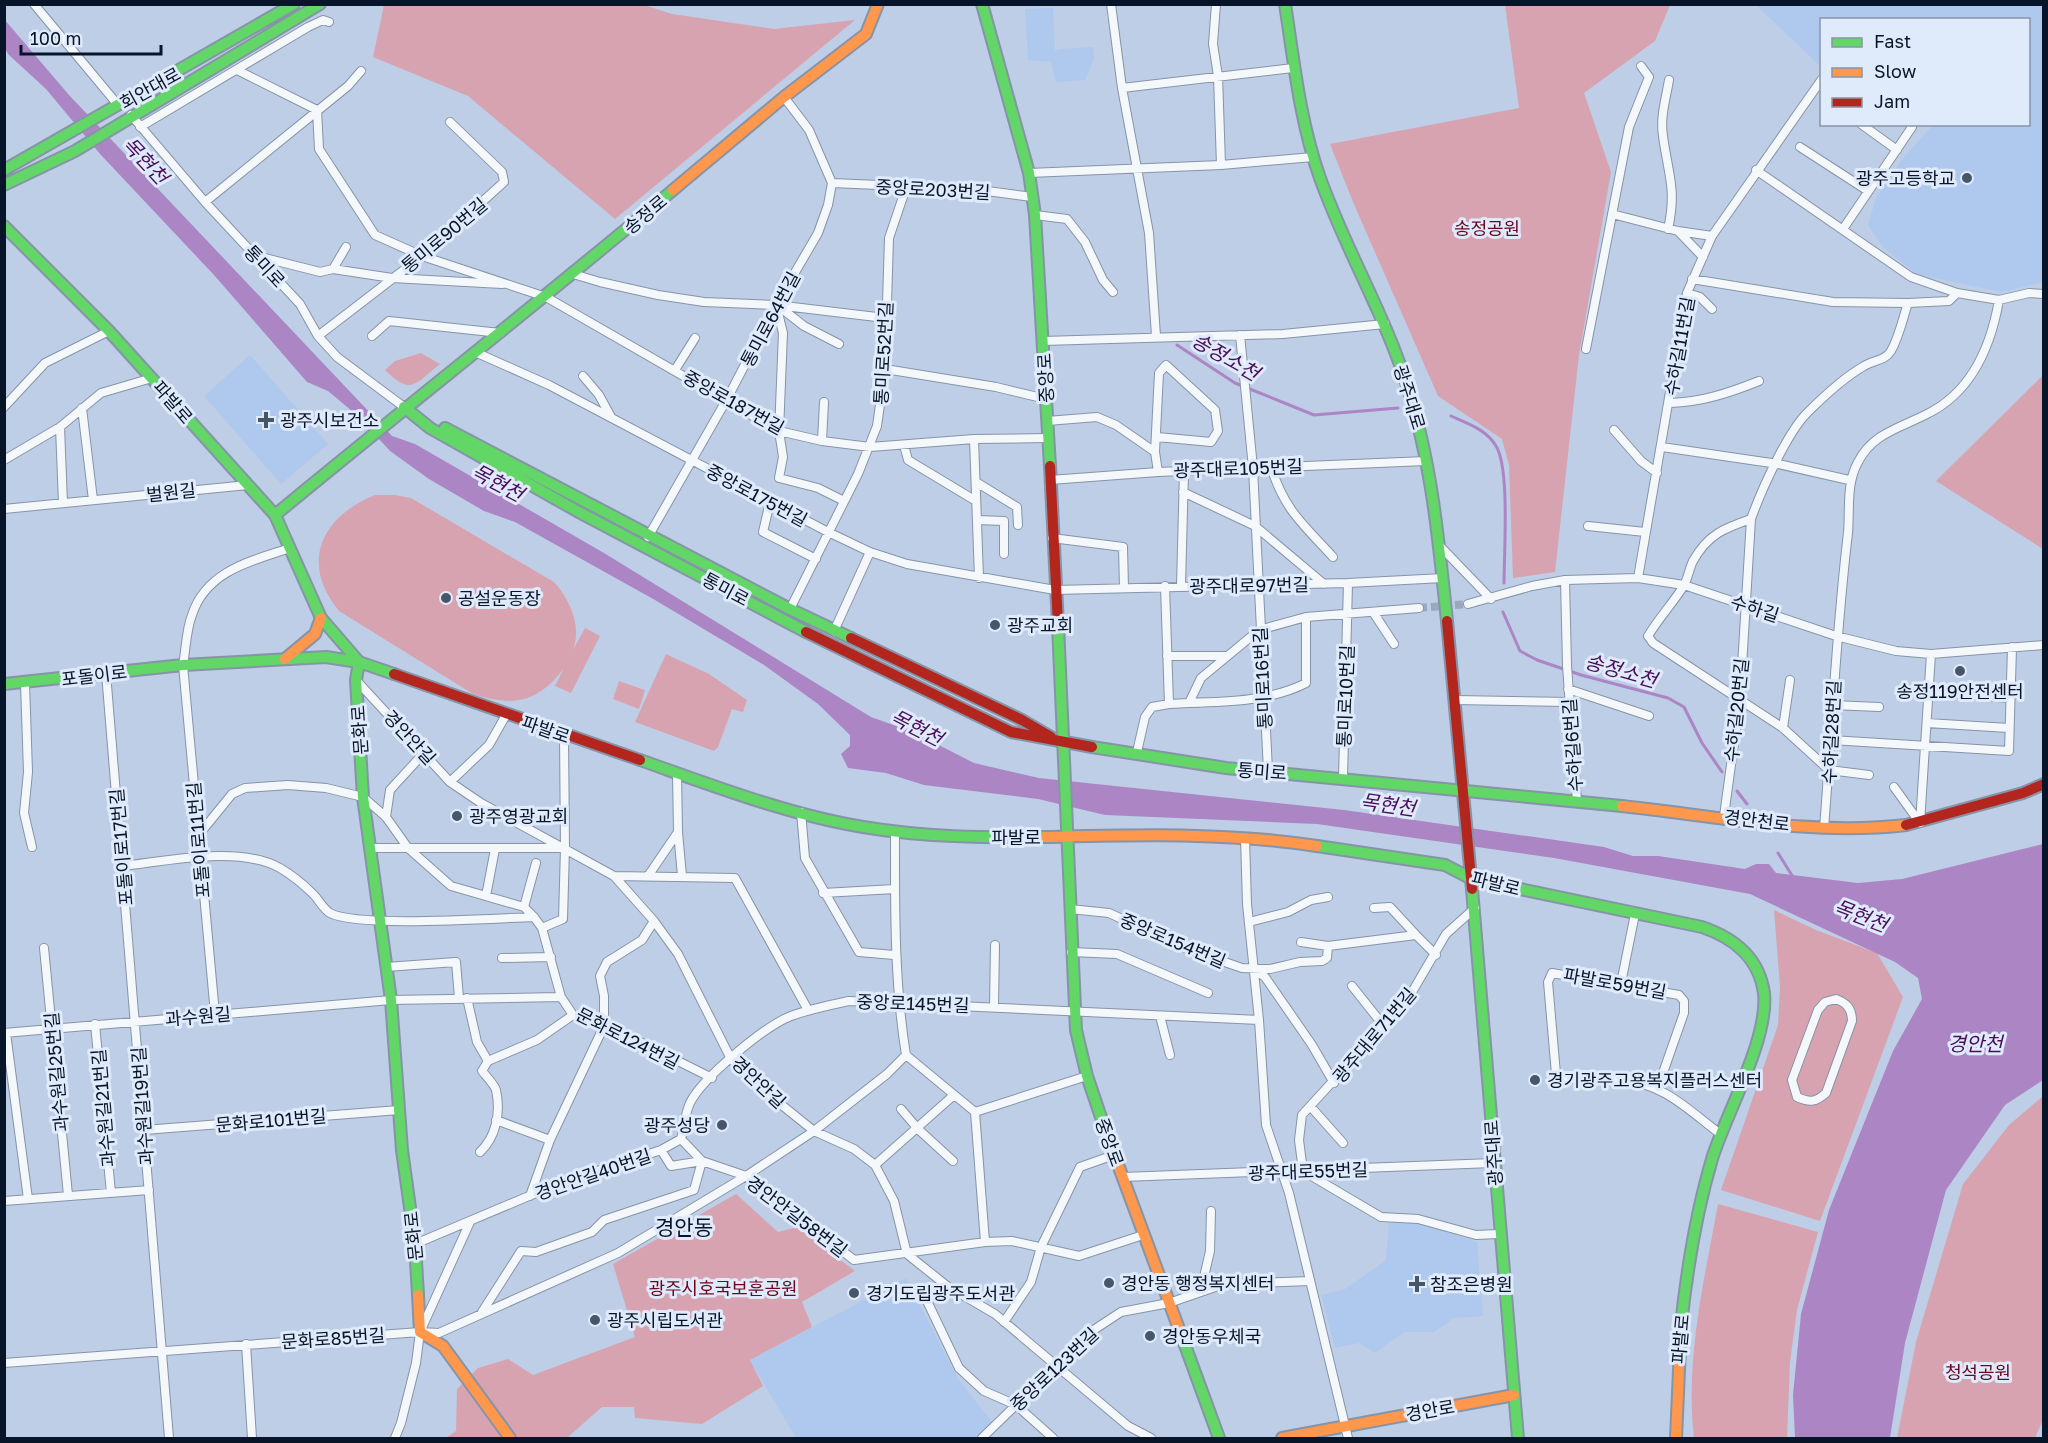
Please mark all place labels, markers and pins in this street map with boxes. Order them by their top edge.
place label: 광주고등학교 [1856,167,1955,189]
marker: 광주고등학교 [1960,171,1974,185]
place label: 광주시보건소 [280,409,379,431]
marker: 광주시보건소 [257,411,275,429]
place label: 공설운동장 [458,587,541,609]
marker: 공설운동장 [439,591,453,605]
place label: 광주교회 [1007,614,1073,636]
marker: 광주교회 [988,618,1002,632]
marker: 송정119안전센터 [1953,664,1967,678]
place label: 송정119안전센터 [1896,680,2024,702]
place label: 광주영광교회 [469,805,568,827]
marker: 광주영광교회 [450,809,464,823]
place label: 경기광주고용복지플러스센터 [1547,1069,1762,1091]
marker: 경기광주고용복지플러스센터 [1528,1073,1542,1087]
place label: 광주성당 [644,1114,710,1136]
marker: 광주성당 [715,1118,729,1132]
place label: 경안동 행정복지센터 [1121,1272,1275,1294]
place label: 참조은병원 [1430,1273,1513,1295]
marker: 참조은병원 [1408,1275,1426,1293]
marker: 경안동 행정복지센터 [1102,1276,1116,1290]
place label: 경기도립광주도서관 [866,1282,1015,1304]
marker: 경기도립광주도서관 [847,1286,861,1300]
place label: 광주시립도서관 [607,1309,723,1331]
marker: 광주시립도서관 [588,1313,602,1327]
place label: 경안동우체국 [1162,1325,1261,1347]
marker: 경안동우체국 [1143,1329,1157,1343]

